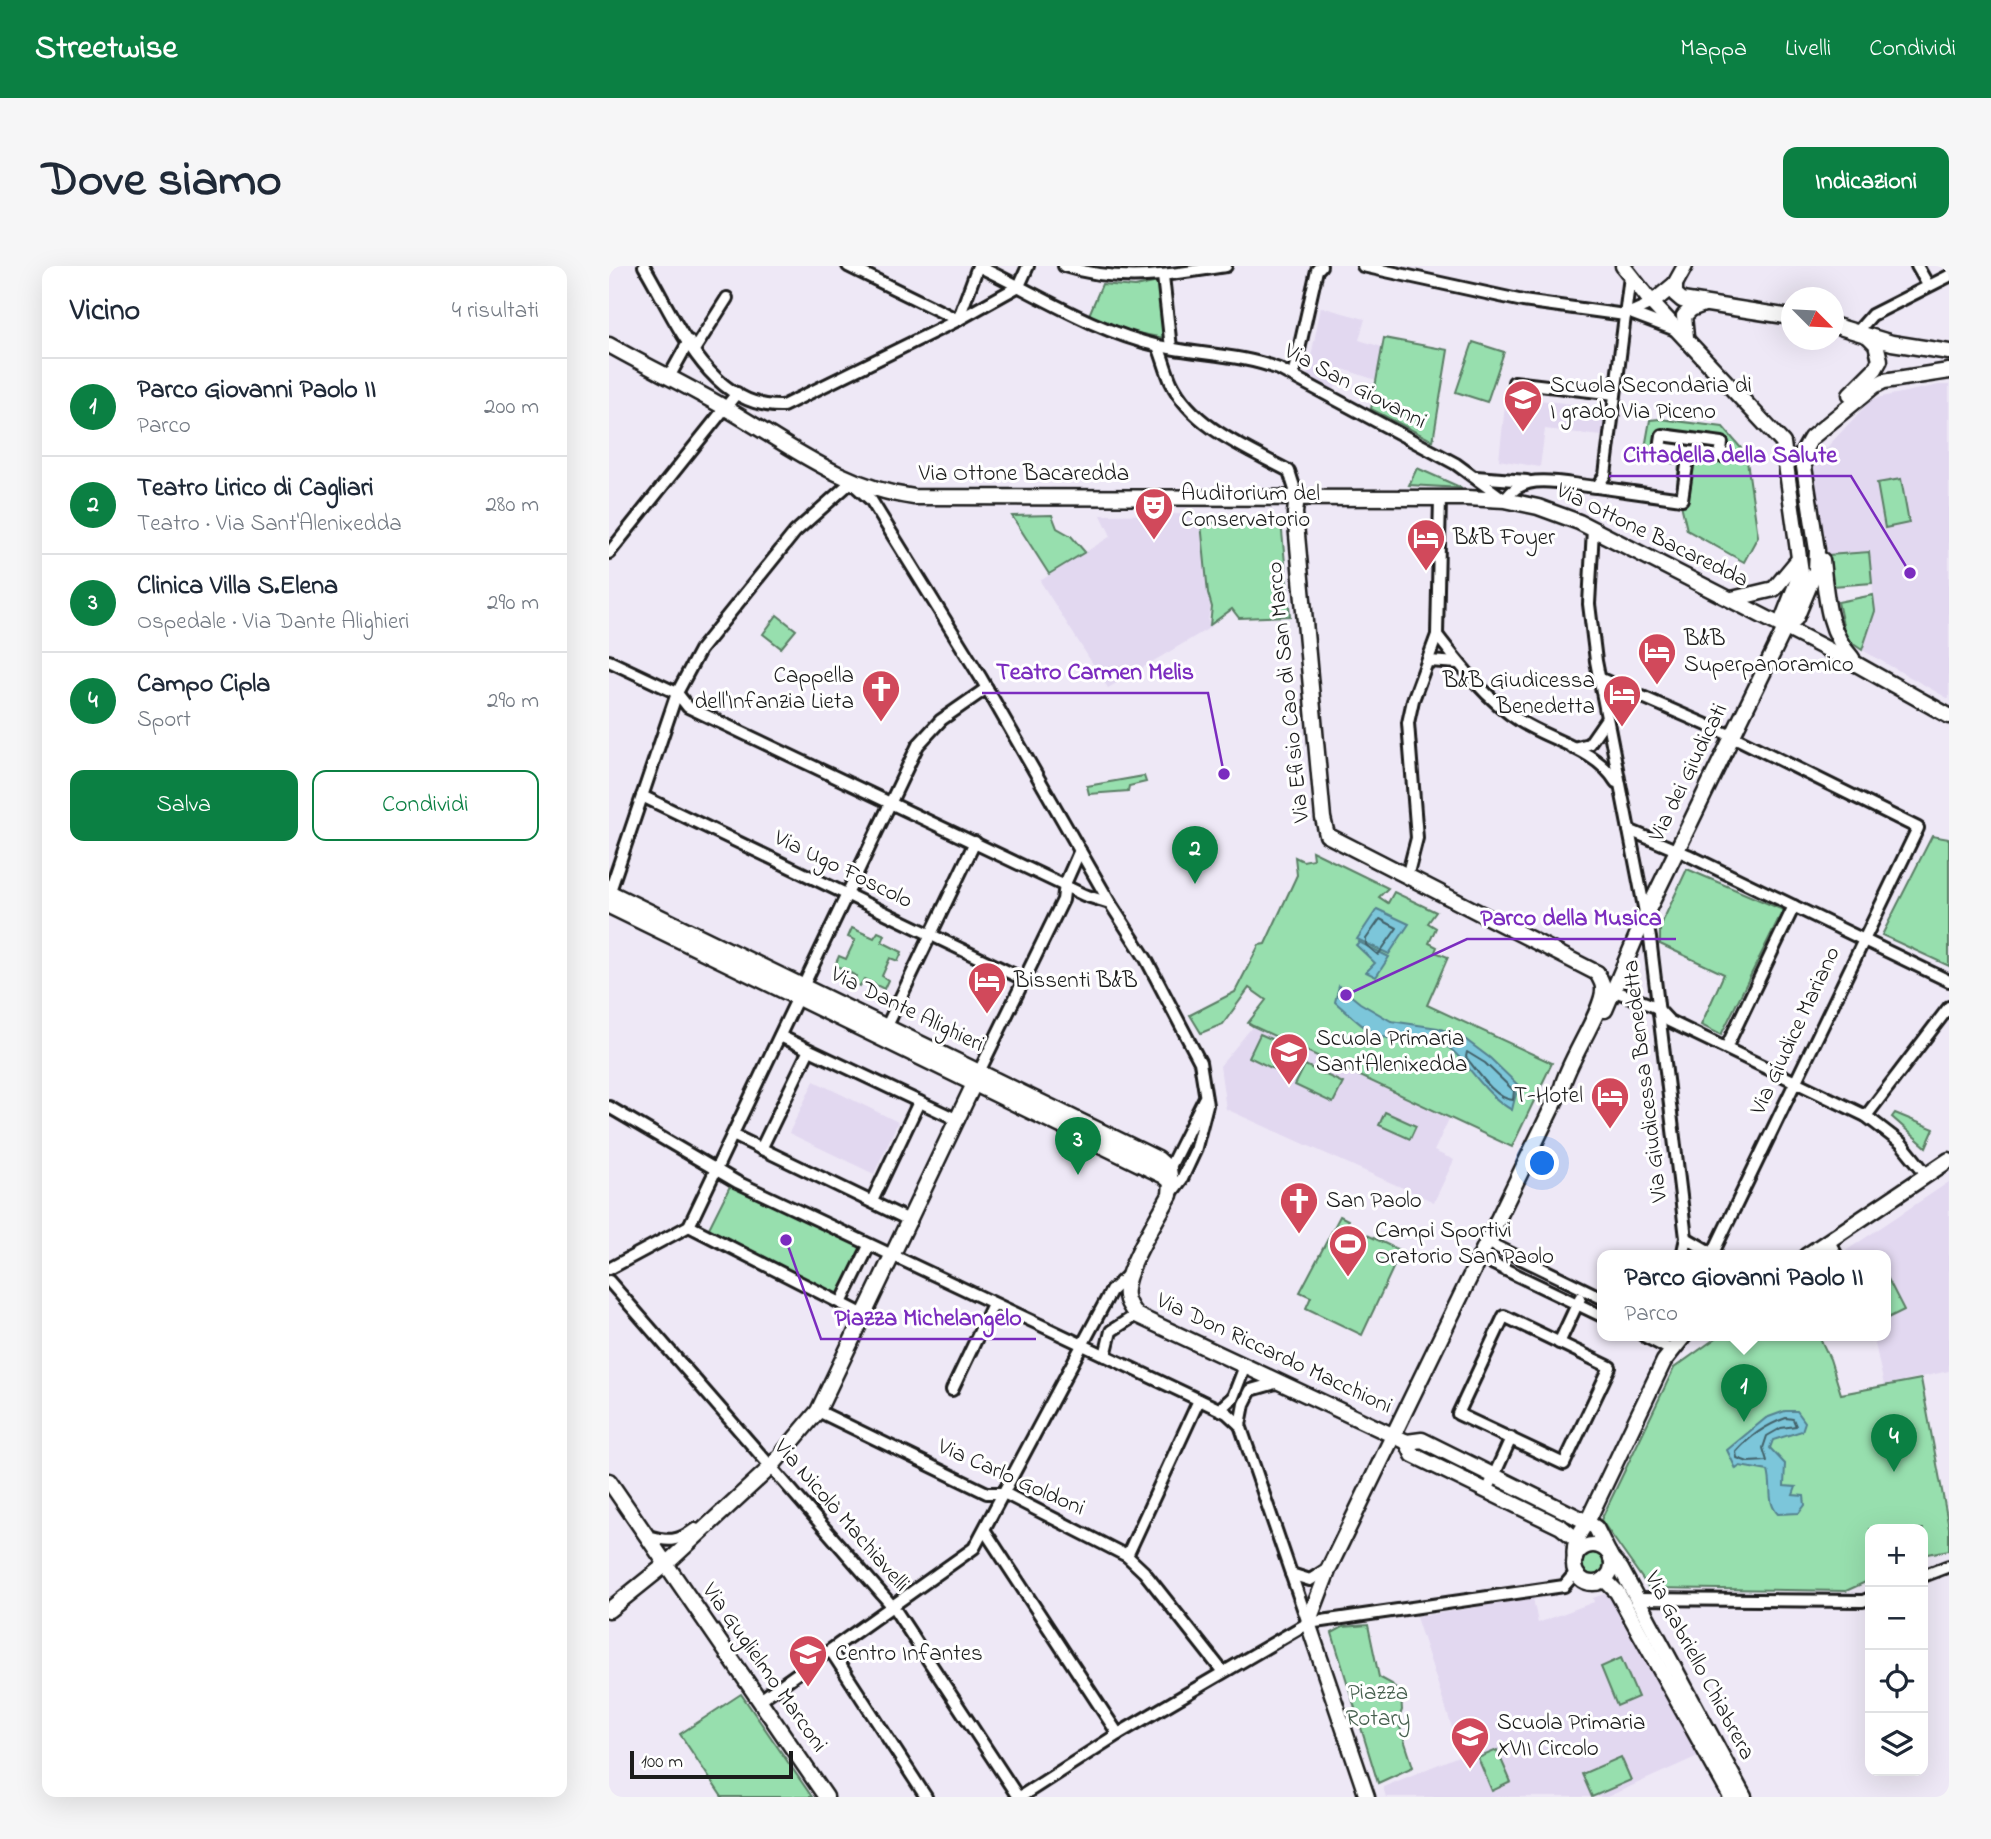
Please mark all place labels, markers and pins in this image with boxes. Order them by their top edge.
place label: Scuola Secondaria di I grado Via Piceno [1550,370,1752,430]
school or university icon: Scuola Secondaria di I grado Via Piceno [1502,378,1544,433]
callout: Cittadella della Salute [1609,431,1851,476]
place label: Auditorium del Conservatorio [1181,478,1320,537]
theatre icon: Auditorium del Conservatorio [1133,486,1175,541]
hotel icon: B&B Foyer [1405,517,1447,572]
place label: B&B Foyer [1452,522,1556,557]
place label: B&B Superpanoramico [1683,623,1854,682]
hotel icon: B&B Superpanoramico [1636,631,1678,686]
callout: Teatro Carmen Melis [982,648,1208,693]
place label: Cappella dell'Infanzia Lieta [694,660,854,719]
place label: B&B Giudicessa Benedetta [1442,665,1595,724]
church icon: Cappella dell'Infanzia Lieta [860,668,902,723]
hotel icon: B&B Giudicessa Benedetta [1601,673,1643,728]
pin: 2 [1172,826,1218,884]
callout: Parco della Musica [1467,894,1676,939]
hotel icon: Bissenti B&B [966,960,1008,1015]
place label: Bissenti B&B [1013,965,1138,998]
place label: Scuola Primaria Sant'Alenixedda [1316,1023,1467,1082]
school or university icon: Scuola Primaria Sant'Alenixedda [1268,1031,1310,1086]
hotel icon: T-Hotel [1589,1075,1631,1130]
place label: T-Hotel [1514,1080,1583,1113]
pin: 3 [1055,1117,1101,1175]
church icon: San Paolo [1278,1180,1320,1235]
place label: San Paolo [1326,1185,1422,1218]
place label: Campi Sportivi Oratorio San Paolo [1375,1215,1554,1274]
sports icon: Campi Sportivi Oratorio San Paolo [1327,1223,1369,1278]
callout: Piazza Michelangelo [821,1294,1036,1339]
pin: 1 [1721,1364,1767,1422]
pin: 4 [1871,1414,1917,1472]
school or university icon: Centro Infantes [787,1633,829,1688]
place label: Centro Infantes [835,1638,983,1671]
place label: Scuola Primaria XVII Circolo [1497,1707,1646,1766]
school or university icon: Scuola Primaria XVII Circolo [1449,1715,1491,1770]

